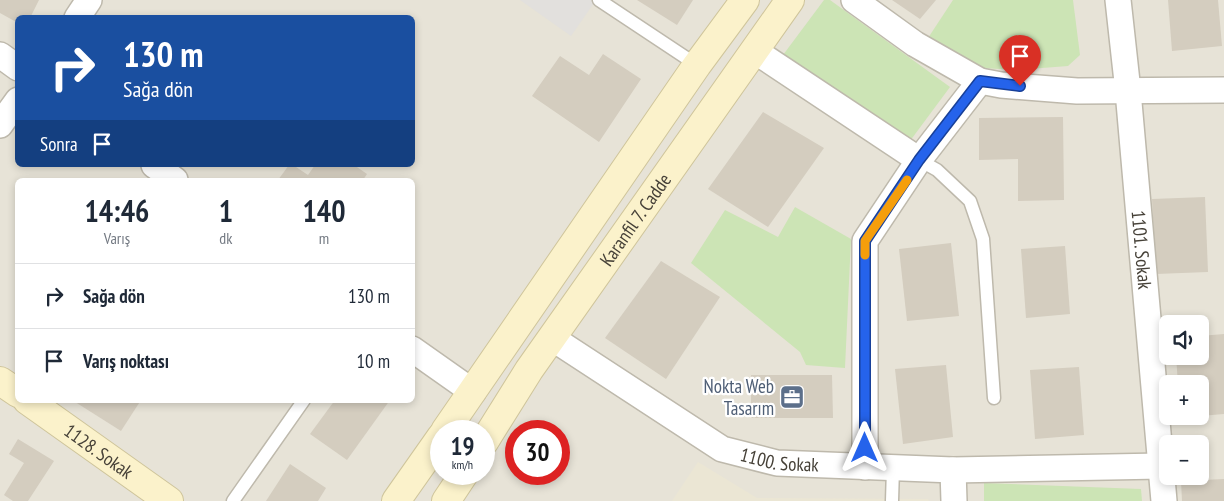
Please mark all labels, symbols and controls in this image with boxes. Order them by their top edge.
text: 130 m [123,31,204,77]
icon: right [40,35,105,100]
pin [999,35,1041,86]
icon: arrive [1006,42,1034,70]
text: Sağa dön [123,75,193,103]
icon: arrive [88,130,116,158]
text: Sonra [40,132,78,156]
street label: Karanfil 7. Cadde [594,168,676,271]
text: 14:46 [84,191,149,230]
text: 1 [219,191,233,230]
text: 140 [303,191,346,230]
street label: 1101. Sokak [1127,209,1157,291]
text: Varış [104,228,130,248]
text: dk [219,228,232,248]
text: m [319,228,329,248]
icon: right [40,282,68,310]
text: Sağa dön [83,284,145,308]
text: 130 m [348,284,390,308]
map controls [1159,315,1209,485]
button: sound [1159,315,1209,365]
icon: arrive [40,347,68,375]
text: Varış noktası [83,349,169,373]
text: 10 m [357,349,390,373]
place label: Nokta Web Tasarım [703,374,774,420]
button: + [1159,375,1209,425]
office icon: Nokta Web Tasarım [779,384,805,410]
street label: 1128. Sokak [60,418,138,484]
speed limit sign: 30 [505,420,570,485]
position arrow [838,421,890,473]
text: 19 [451,430,474,462]
button: − [1159,435,1209,485]
street label: 1100. Sokak [738,442,820,477]
text: km/h [452,457,473,472]

